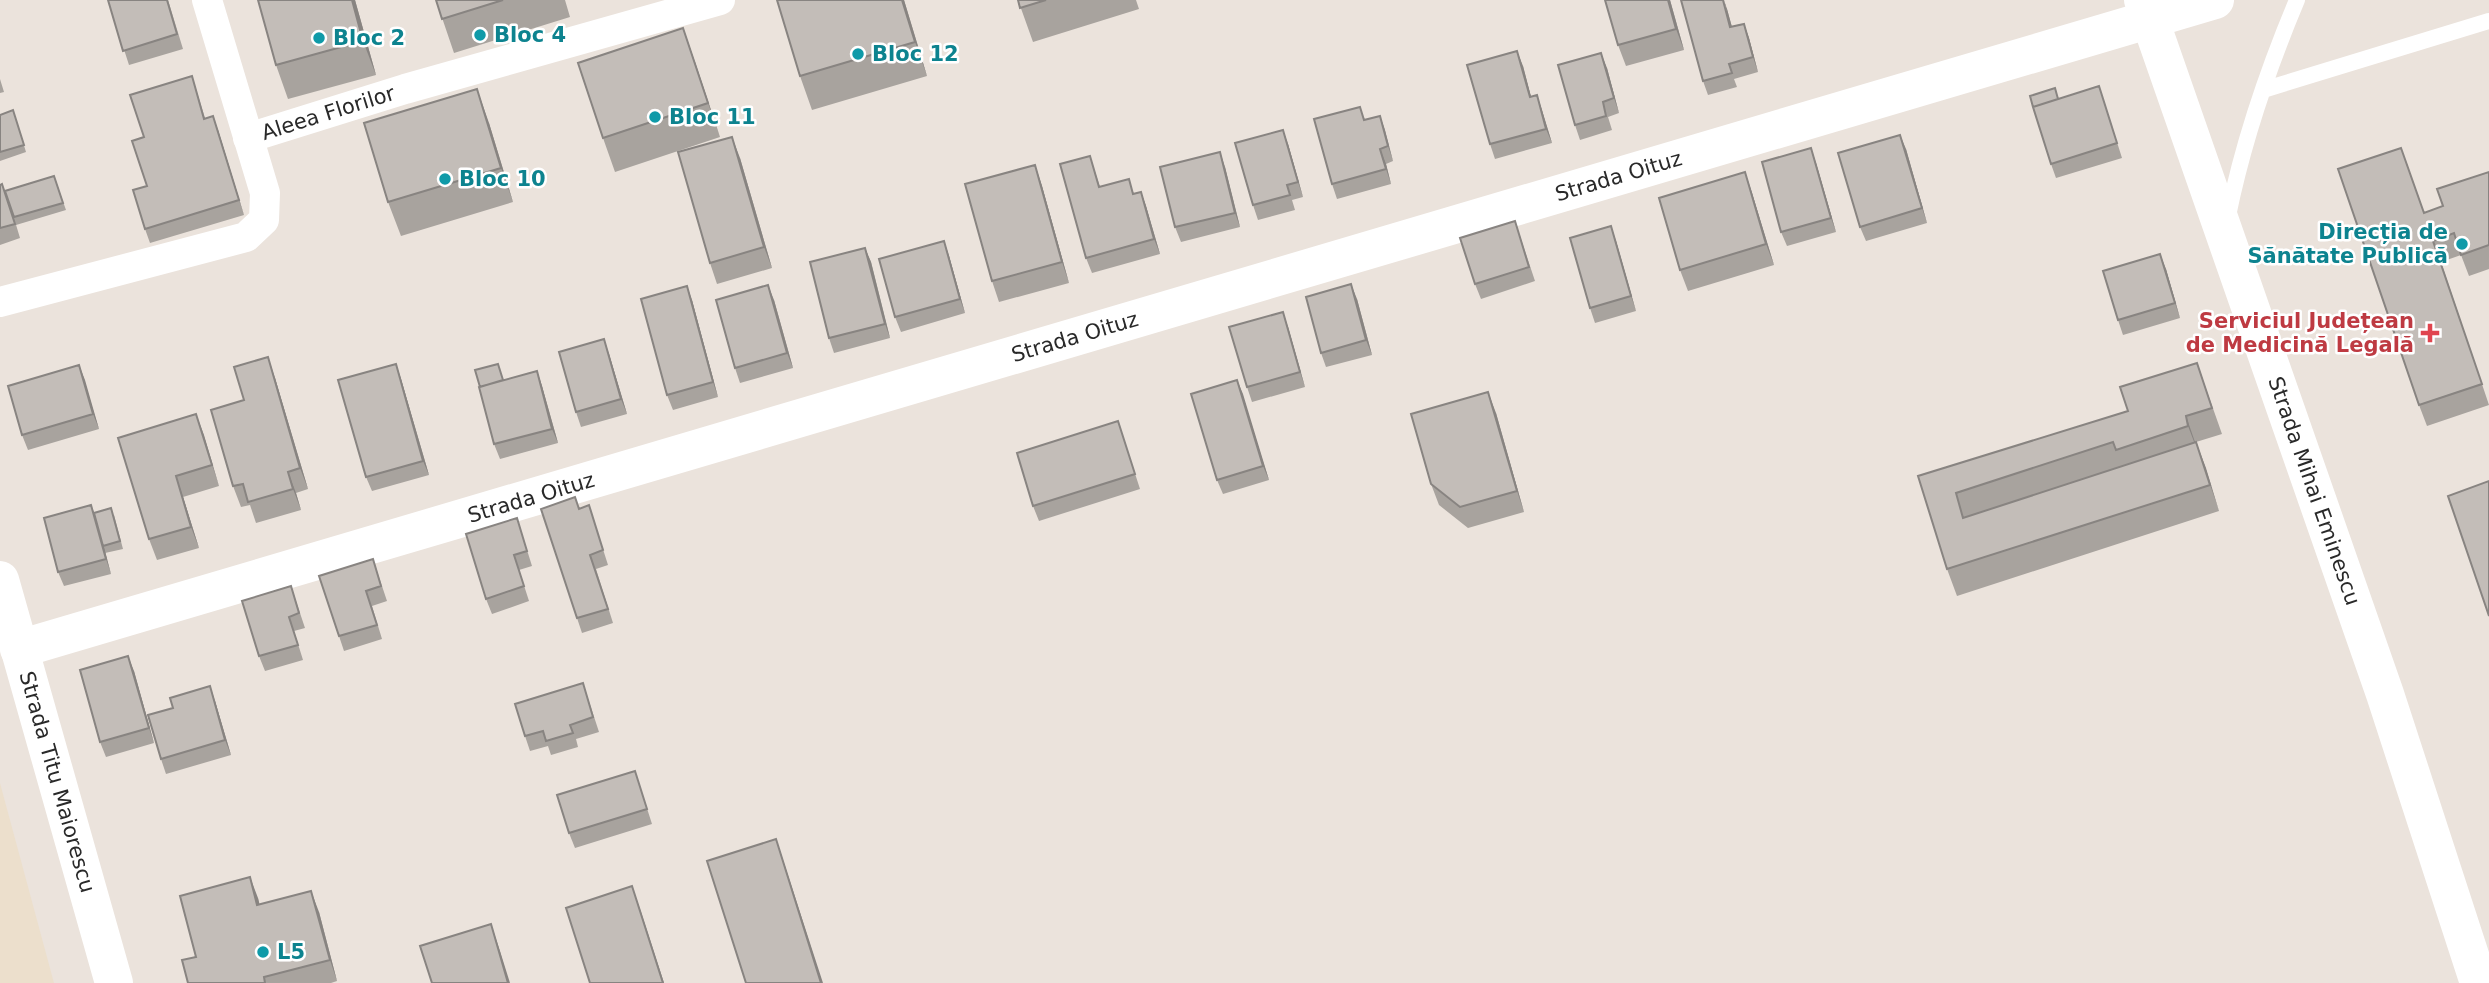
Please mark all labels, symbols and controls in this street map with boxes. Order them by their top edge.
place label: Bloc 4 [494,23,566,47]
place label: Bloc 2 [333,26,405,50]
marker: Bloc 4 [472,27,488,43]
marker: Bloc 2 [311,30,327,46]
place label: Bloc 12 [872,42,959,66]
marker: Bloc 12 [850,46,866,62]
street label: Aleea Florilor [259,81,398,145]
place label: Bloc 11 [669,105,756,129]
marker: Bloc 11 [647,109,663,125]
street label: Strada Oituz [1552,146,1685,206]
place label: Bloc 10 [459,167,546,191]
marker: Bloc 10 [437,171,453,187]
place label: Direcția de Sănătate Publică [2247,220,2448,268]
marker: Direcția de Sănătate Publică [2454,236,2470,252]
street label: Strada Oituz [1009,307,1141,367]
place label: Serviciul Județean de Medicină Legală [2186,309,2414,357]
marker: Serviciul Județean de Medicină Legală [2420,323,2440,343]
street label: Strada Mihai Eminescu [2263,374,2365,608]
street label: Strada Oituz [465,468,597,528]
street label: Strada Titu Maiorescu [14,669,100,895]
place label: L5 [277,940,305,964]
marker: L5 [255,944,271,960]

